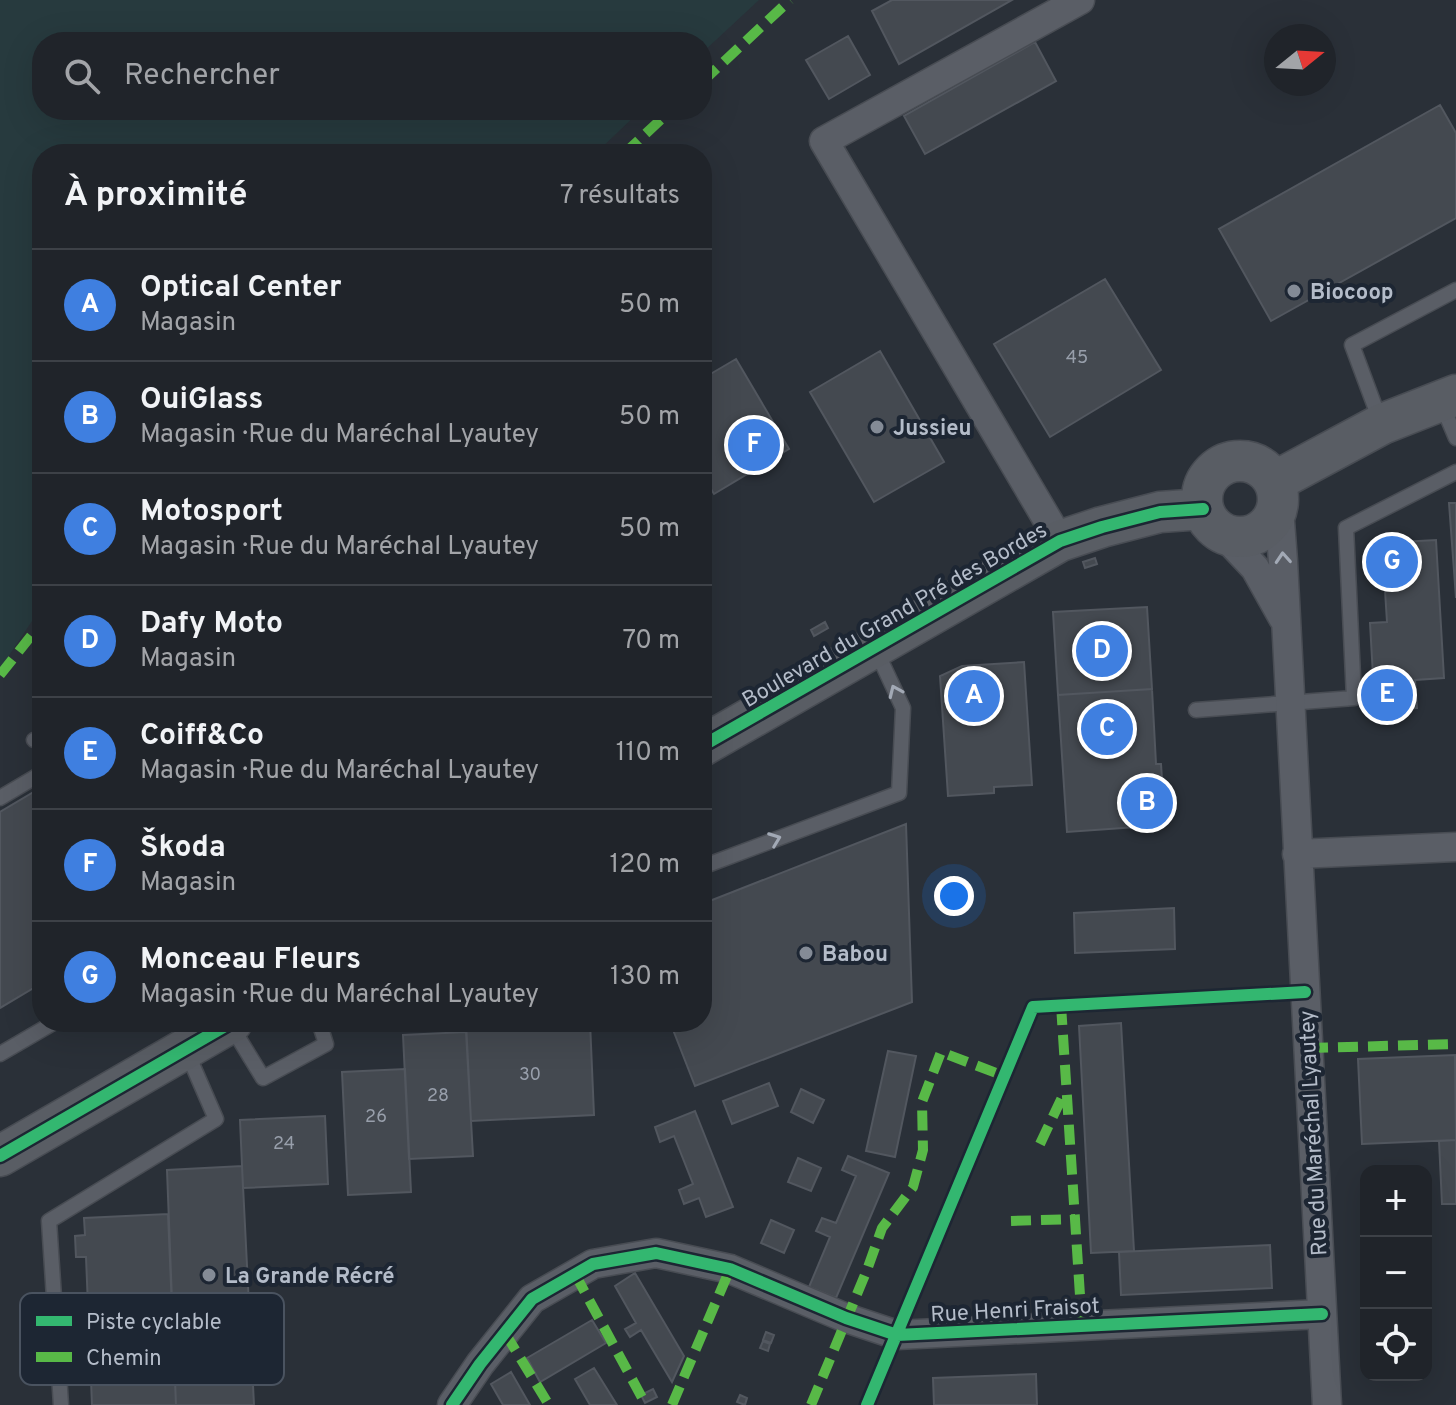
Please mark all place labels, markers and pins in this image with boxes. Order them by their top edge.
place label: Biocoop [1310,280,1393,307]
marker: Biocoop [1285,282,1303,300]
pin: F [728,415,780,475]
place label: Jussieu [893,416,971,443]
marker: Jussieu [868,418,886,436]
pin: G [1366,532,1418,592]
pin: D [1076,621,1128,681]
pin: E [1361,665,1413,725]
pin: A [948,666,1000,726]
pin: C [1081,699,1133,759]
pin: B [1121,773,1173,833]
place label: Babou [822,942,888,969]
marker: Babou [797,944,815,962]
place label: La Grande Récré [225,1264,395,1291]
marker: La Grande Récré [200,1266,218,1284]

